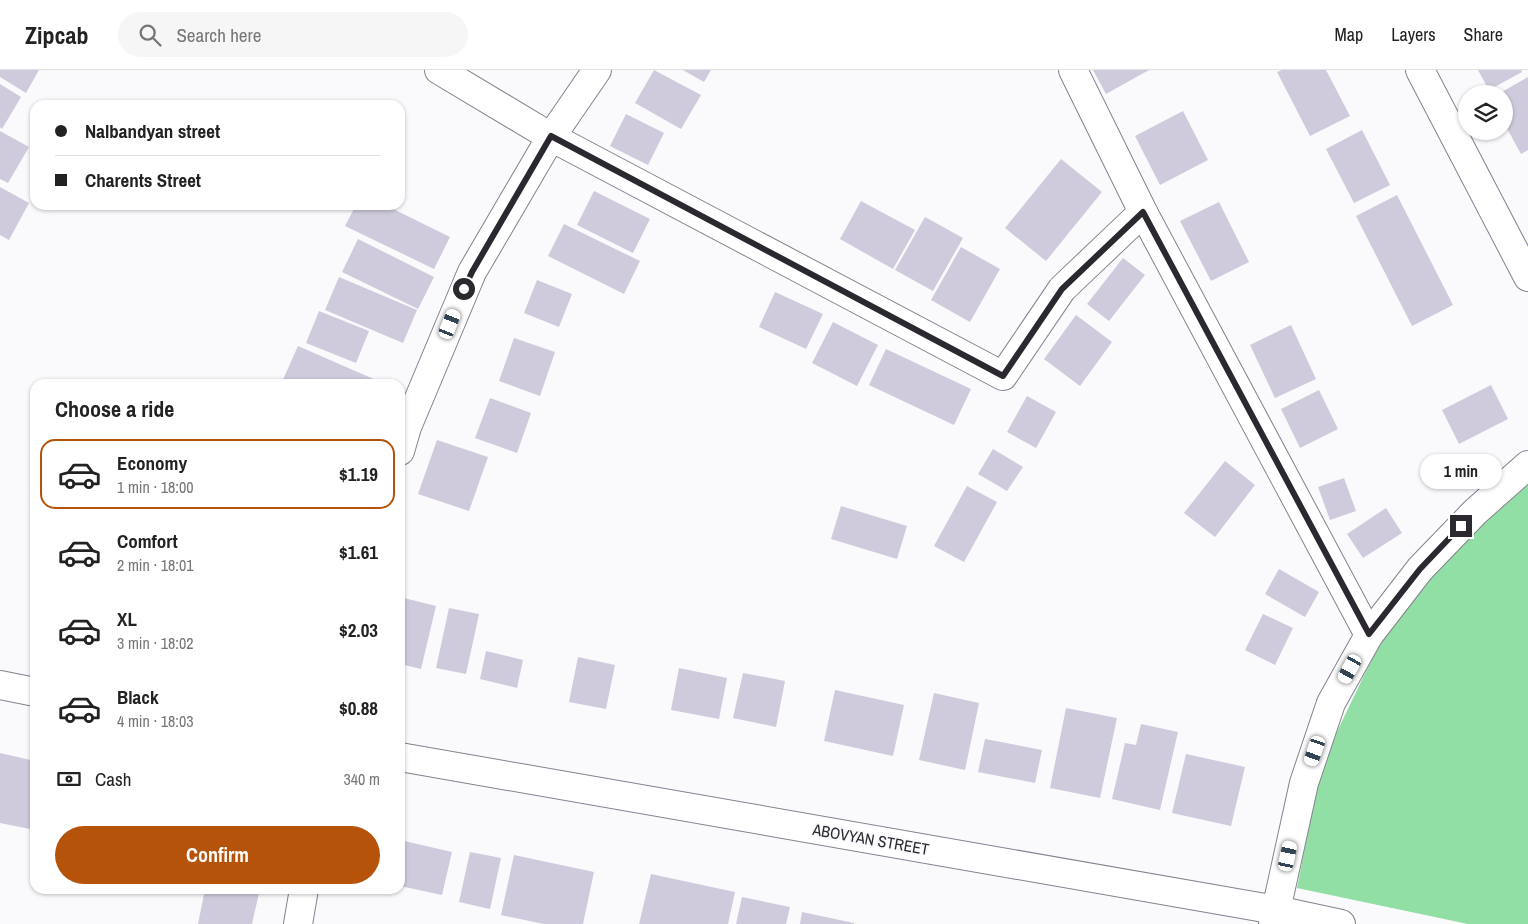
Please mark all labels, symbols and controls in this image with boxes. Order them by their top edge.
search box [118,12,468,57]
text: Zipcab [25,19,88,51]
icon: search [136,21,164,49]
text: Search here [176,22,261,48]
text: Map [1335,22,1363,47]
text: Layers [1391,22,1436,47]
text: Share [1464,22,1503,47]
map controls [1458,85,1513,140]
button: layers [1458,85,1513,140]
text: Nalbandyan street [85,118,220,144]
text: Charents Street [85,167,201,193]
route start [453,278,475,300]
car [437,307,462,341]
text: Choose a ride [55,394,174,424]
text: Economy [117,450,187,476]
icon: car [57,452,102,497]
callout: 1 min [1420,454,1502,488]
text: 1 min [1444,460,1478,482]
text: $1.19 [339,461,378,487]
text: 1 min · 18:00 [117,476,194,498]
route end [1450,515,1472,537]
text: Comfort [117,528,178,554]
icon: car [57,530,102,575]
text: $1.61 [339,539,378,565]
text: 2 min · 18:01 [117,554,194,576]
text: XL [117,606,137,632]
icon: car [57,608,102,653]
text: $2.03 [339,617,378,643]
text: 3 min · 18:02 [117,632,194,654]
car [1336,652,1363,686]
text: Black [117,684,159,710]
icon: car [57,686,102,731]
text: $0.88 [339,695,378,721]
text: 4 min · 18:03 [117,710,194,732]
car [1303,734,1326,768]
icon: cash [55,765,83,793]
text: Cash [95,766,131,792]
text: 340 m [344,768,380,790]
street label: ABOVYAN STREET [810,818,931,860]
button: Confirm [55,826,380,884]
car [1277,840,1298,872]

